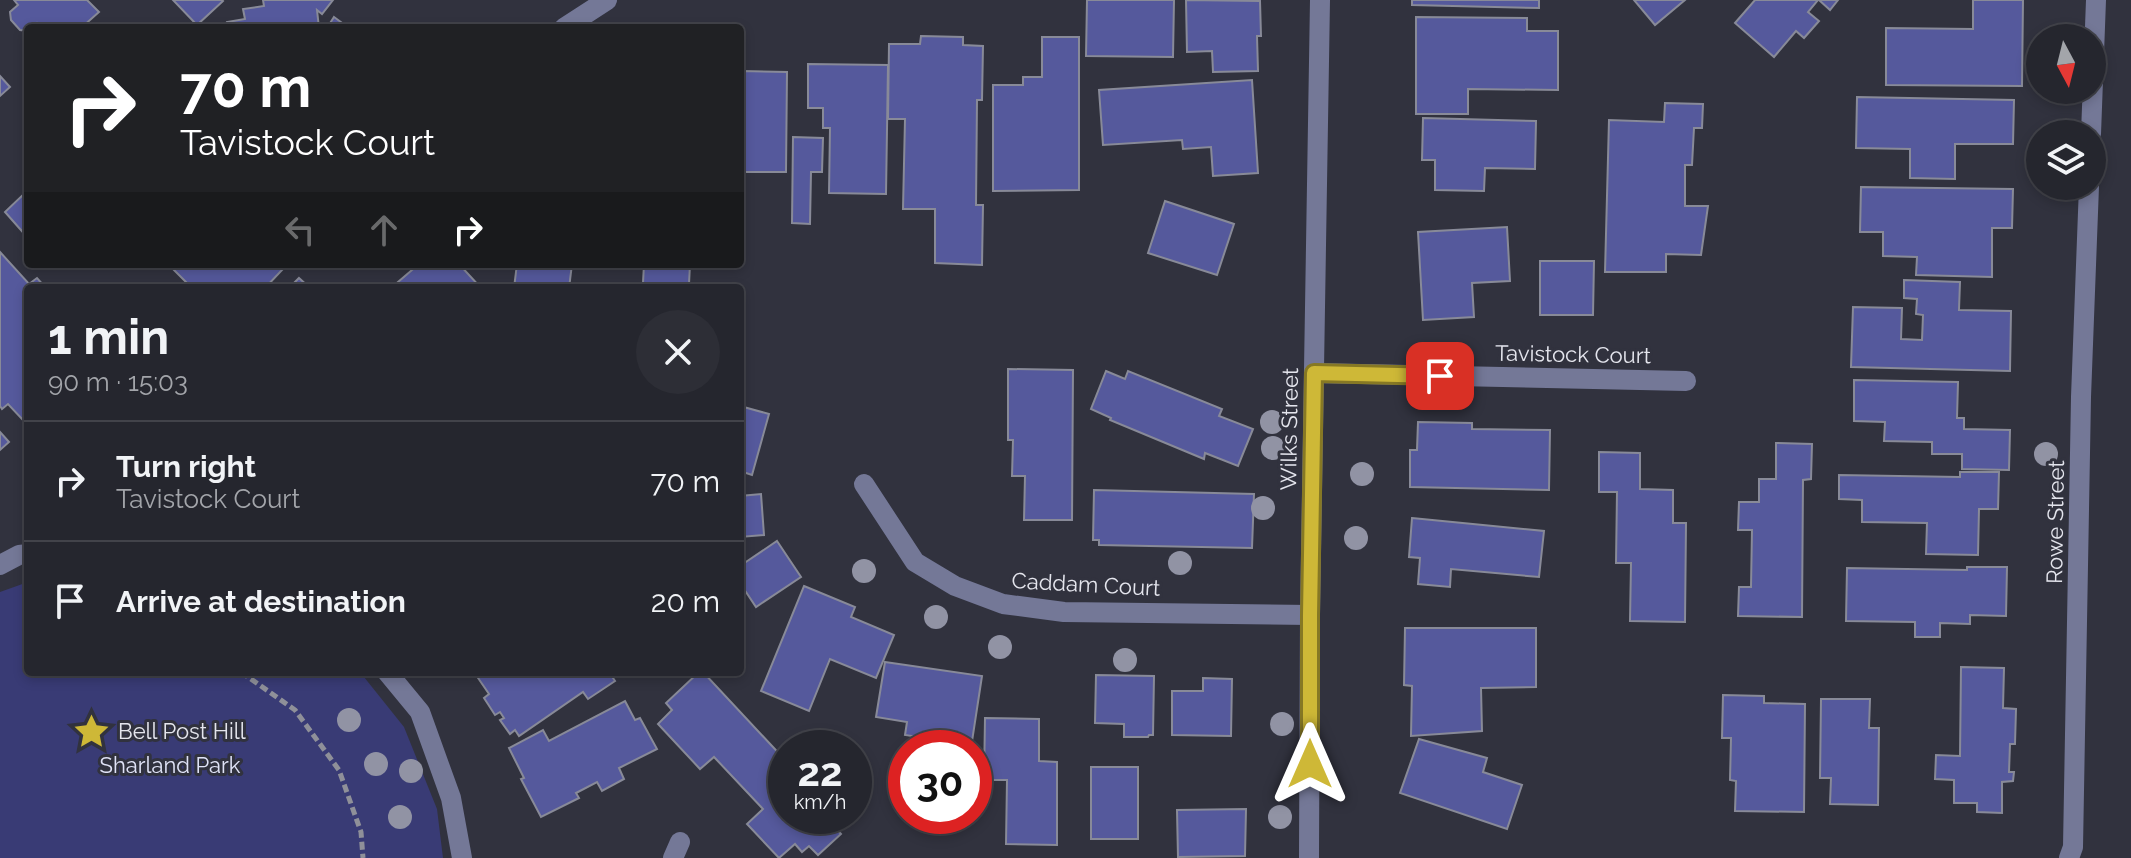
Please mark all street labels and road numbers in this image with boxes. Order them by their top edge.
street label: Tavistock Court [1495,340,1652,368]
street label: Wilks Street [1275,367,1303,491]
street label: Rowe Street [2041,459,2069,584]
street label: Caddam Court [1011,567,1162,601]

